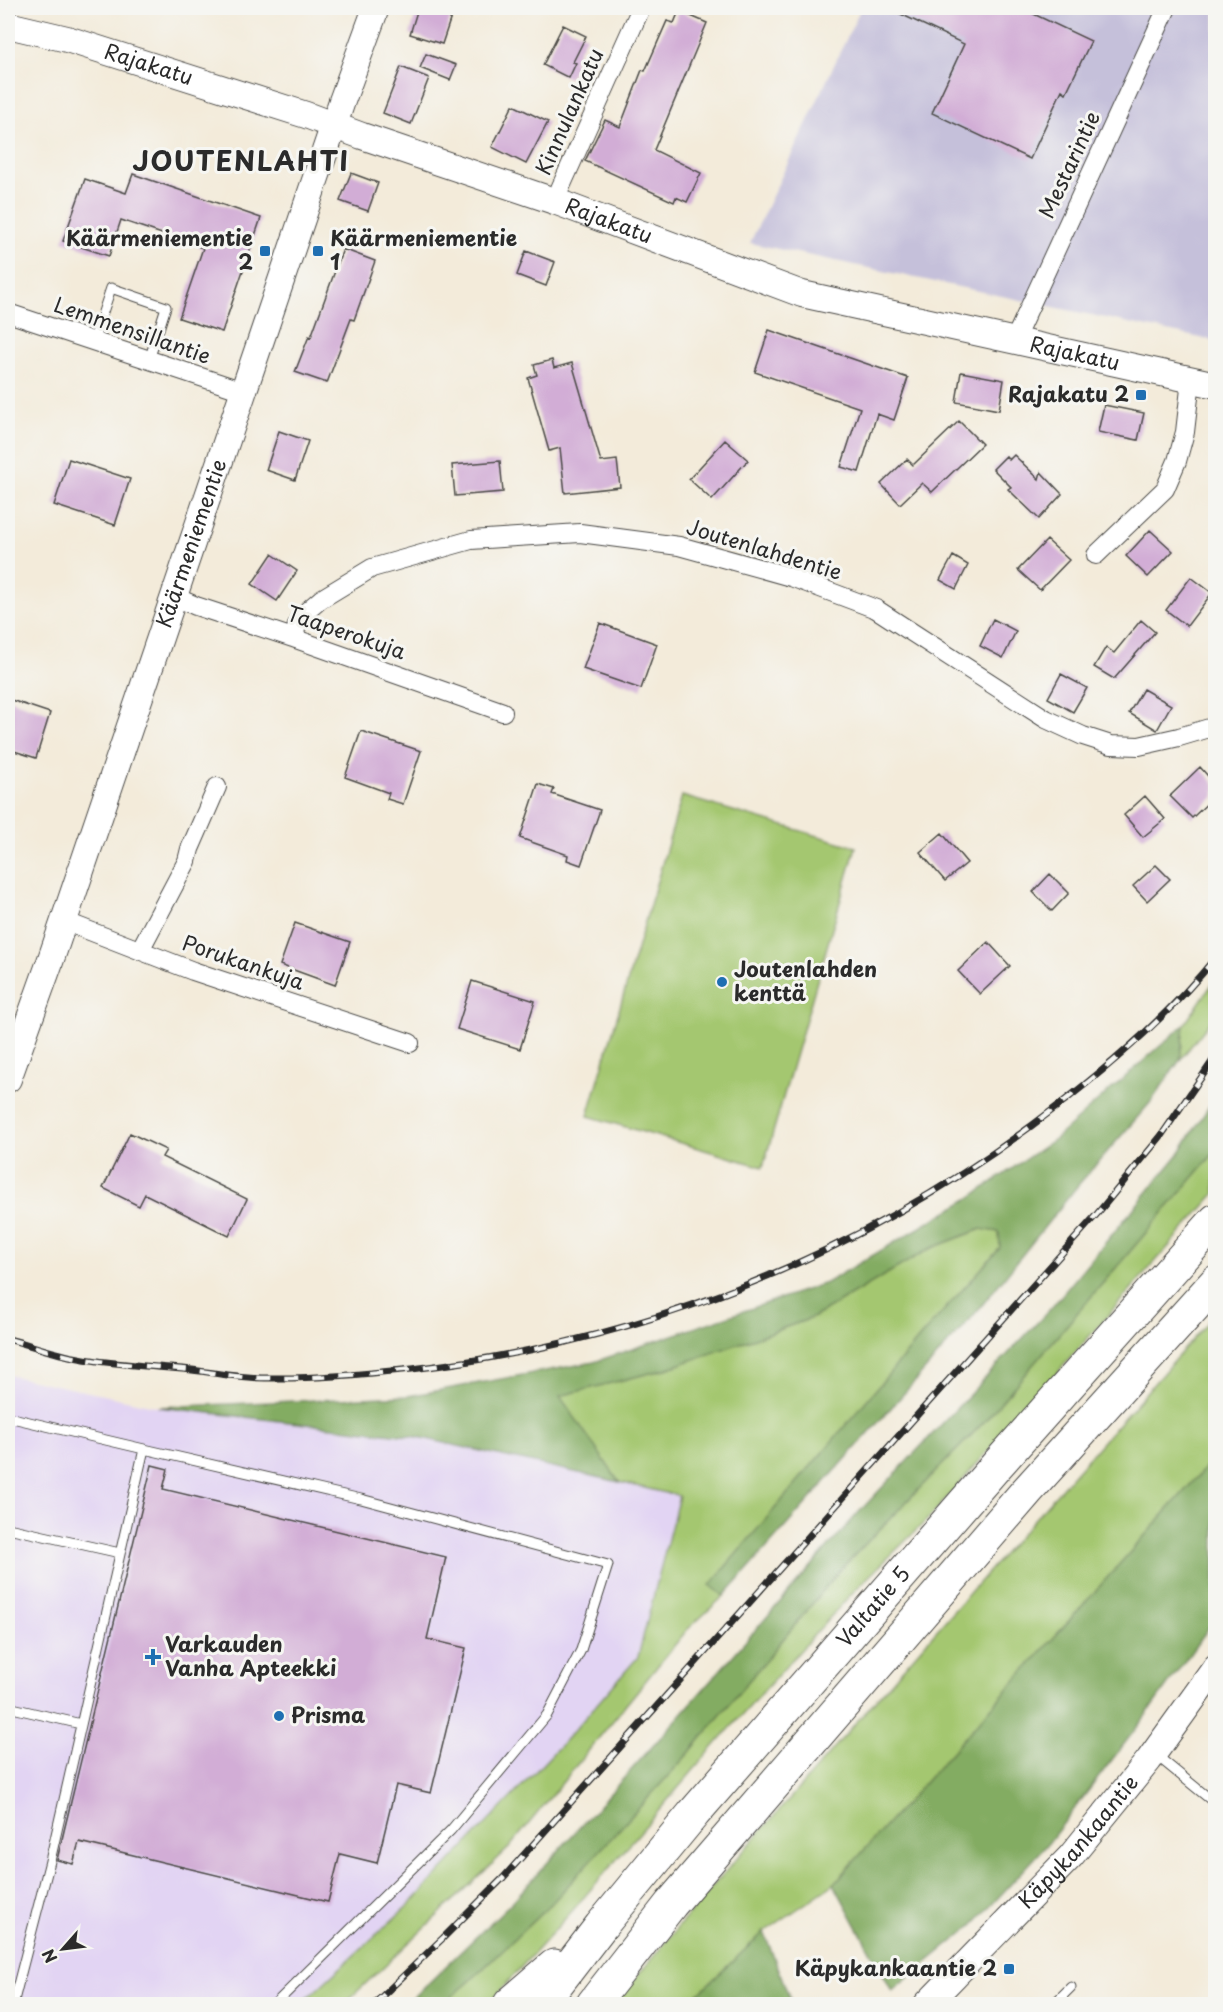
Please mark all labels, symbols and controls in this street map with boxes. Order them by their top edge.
street label: Rajakatu [101,34,197,92]
street label: Kinnulankatu [526,42,610,180]
street label: Mestarintie [1029,105,1107,223]
district label: JOUTENLAHTI [133,139,349,180]
street label: Rajakatu [561,188,658,250]
place label: Käärmeniementie 2 [66,221,253,277]
place label: Käärmeniementie 1 [330,221,517,277]
marker: Käärmeniementie 2 [258,244,272,258]
marker: Käärmeniementie 1 [311,244,325,258]
street label: Lemmensillantie [50,287,215,371]
street label: Rajakatu [1027,327,1123,377]
place label: Rajakatu 2 [1008,377,1129,409]
marker: Rajakatu 2 [1134,388,1148,402]
street label: Käärmeniementie [146,454,233,632]
street label: Joutenlahdentie [683,509,846,587]
street label: Taaperokuja [283,596,410,666]
street label: Porukankuja [178,925,309,997]
place label: Joutenlahden kenttä [734,952,877,1008]
marker: Joutenlahden kenttä [715,975,729,989]
street label: Valtatie 5 [828,1558,916,1653]
place label: Varkauden Vanha Apteekki [165,1627,336,1683]
marker: Varkauden Vanha Apteekki [146,1650,160,1664]
place label: Prisma [291,1698,365,1730]
marker: Prisma [272,1709,286,1723]
street label: Käpykankaantie [1010,1767,1145,1915]
north arrow [33,1919,93,1979]
text: N [35,1945,62,1968]
place label: Käpykankaantie 2 [795,1951,997,1983]
marker: Käpykankaantie 2 [1002,1962,1016,1976]

